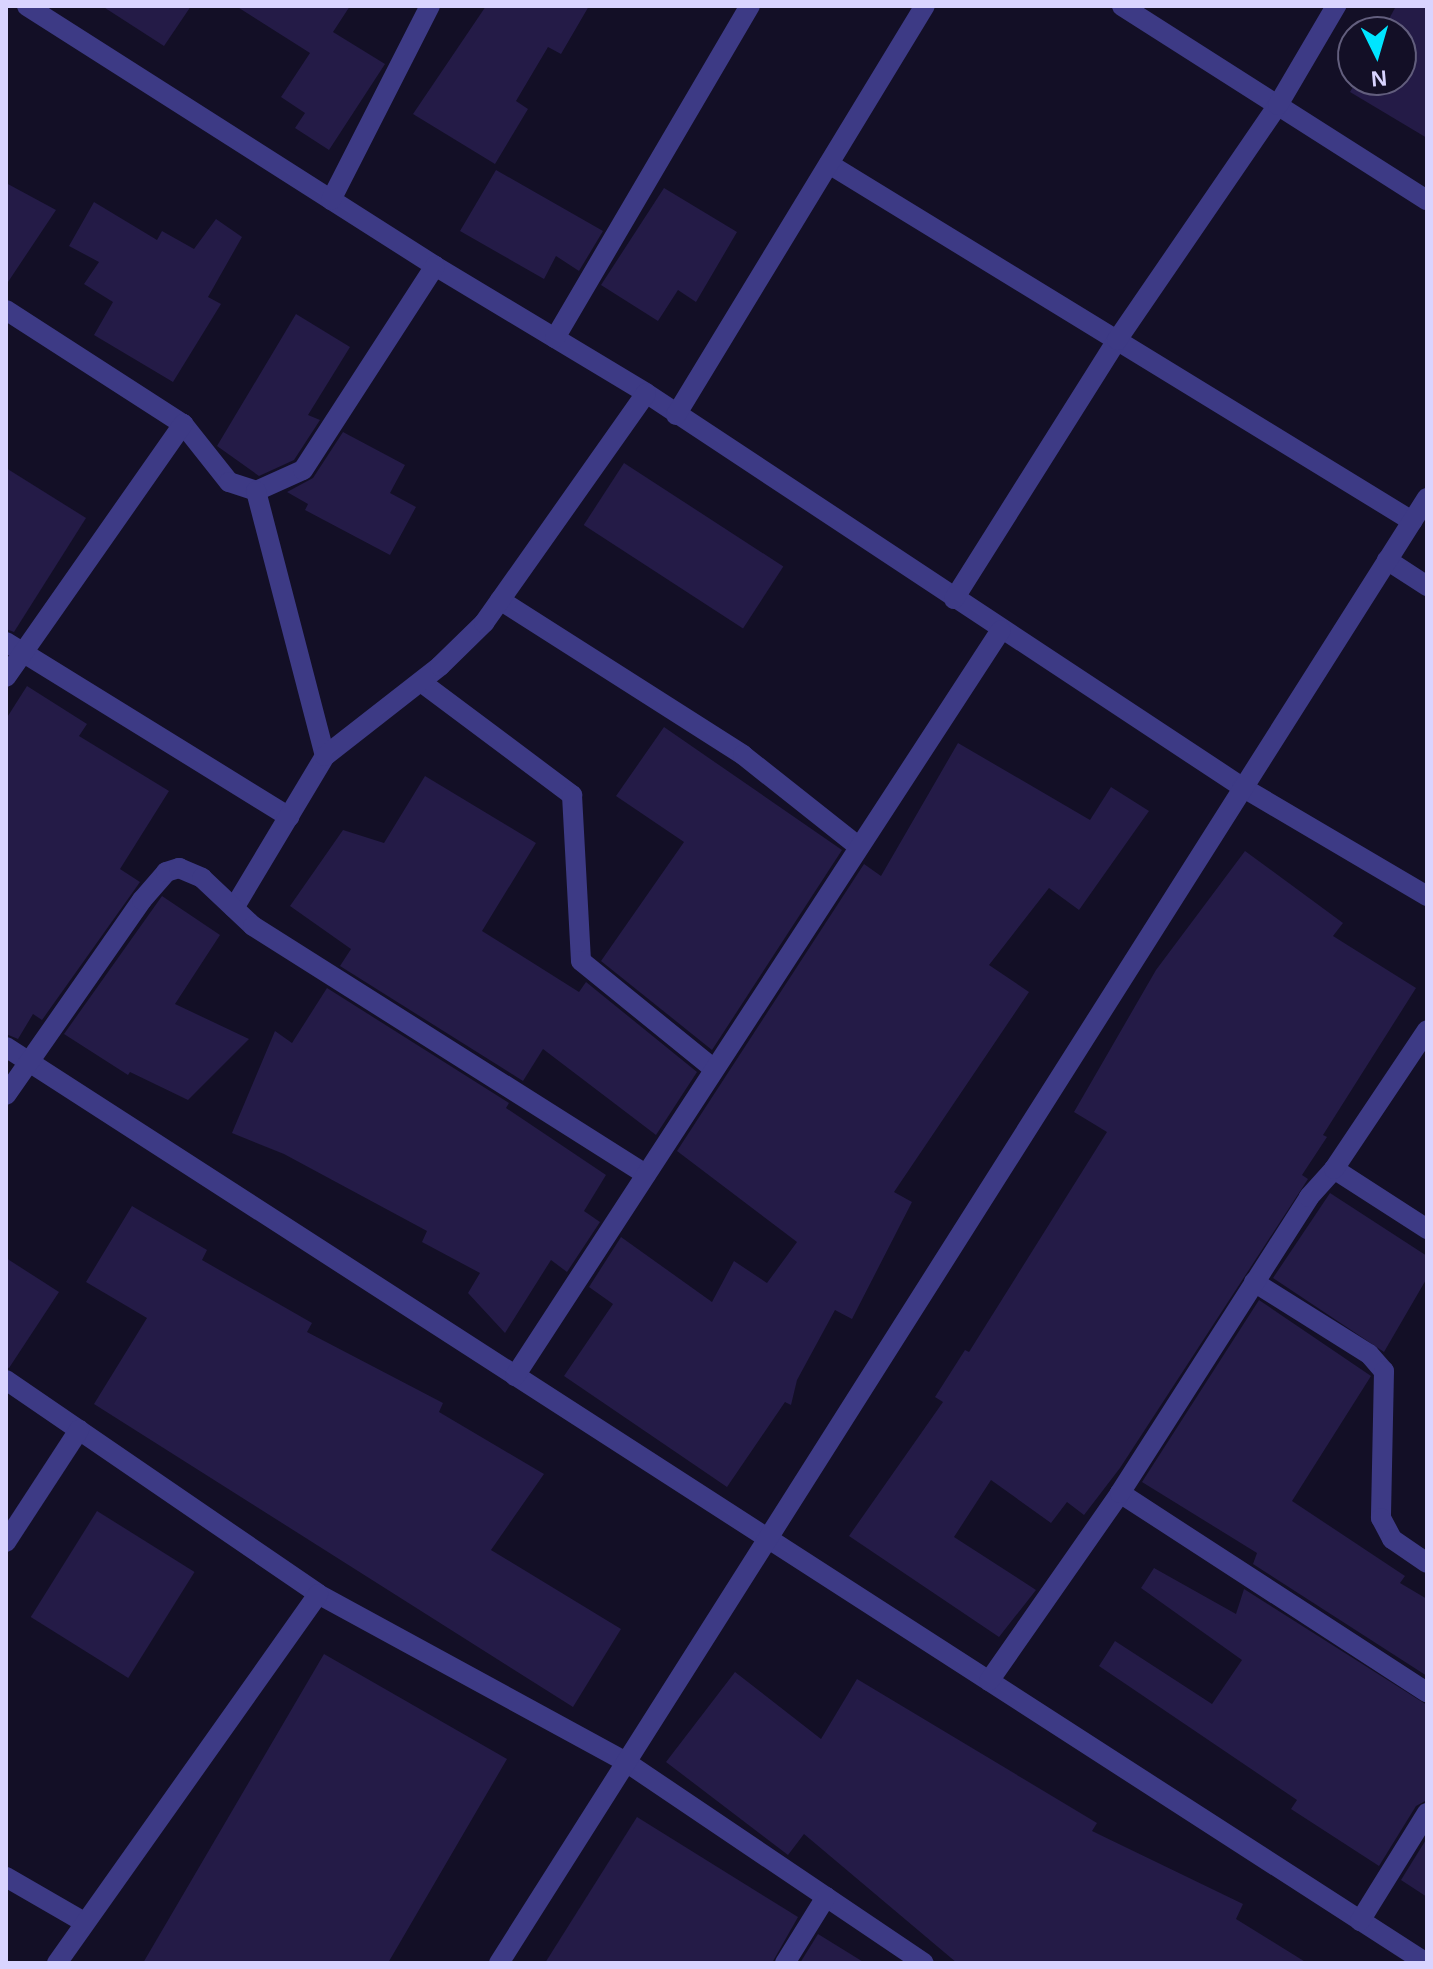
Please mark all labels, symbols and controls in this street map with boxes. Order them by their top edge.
north arrow [1337,16,1417,96]
text: N [1370,65,1388,92]

